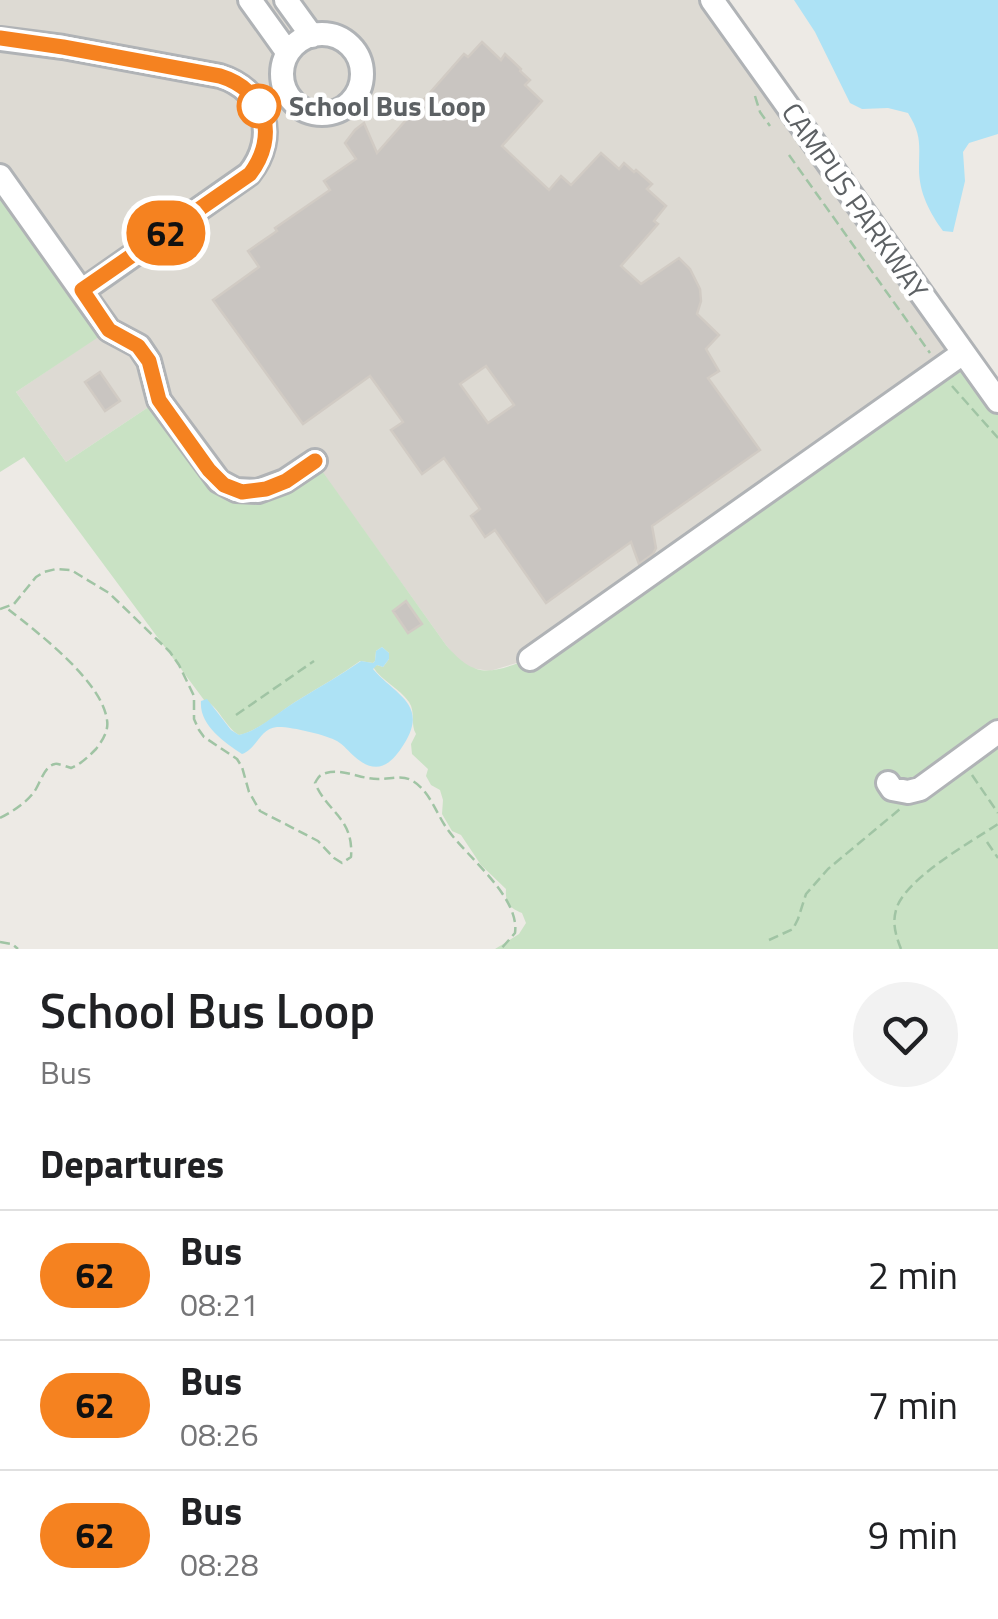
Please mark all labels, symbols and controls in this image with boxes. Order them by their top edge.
place label: School Bus Loop [289,84,486,127]
marker: School Bus Loop [238,85,280,127]
street label: CAMPUS PARKWAY [771,94,939,308]
line badge: 62 [121,200,211,266]
text: 62 [146,206,186,260]
text: School Bus Loop [40,974,375,1047]
button: heart [853,982,958,1087]
text: Bus [40,1048,92,1096]
text: Departures [40,1135,224,1193]
text: Bus [180,1222,242,1280]
text: 2 min [868,1246,958,1304]
text: 62 [75,1248,115,1302]
text: 08:21 [180,1280,259,1328]
text: Bus [180,1352,242,1410]
text: 7 min [868,1376,958,1434]
text: 62 [75,1378,115,1432]
text: 08:26 [180,1410,259,1458]
text: Bus [180,1482,242,1540]
text: 9 min [868,1506,958,1564]
text: 62 [75,1508,115,1562]
text: 08:28 [180,1540,259,1588]

